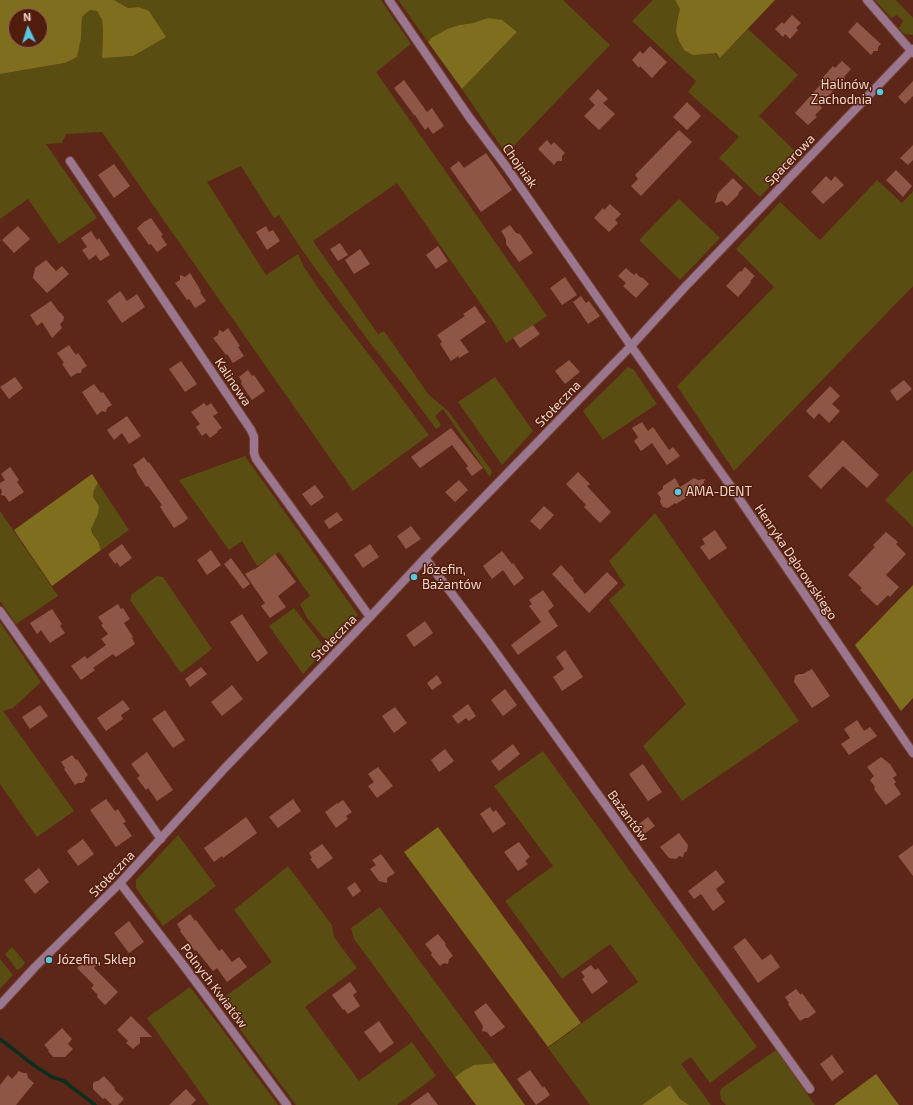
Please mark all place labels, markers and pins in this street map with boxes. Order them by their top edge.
place label: Halinów, Zachodnia [811,77,872,108]
marker: Halinów, Zachodnia [875,87,885,97]
place label: AMA-DENT [686,484,752,500]
marker: AMA-DENT [673,487,683,497]
place label: Józefin, Bażantów [422,562,482,593]
marker: Józefin, Bażantów [409,572,419,582]
place label: Józefin, Sklep [57,952,136,968]
marker: Józefin, Sklep [44,955,54,965]

